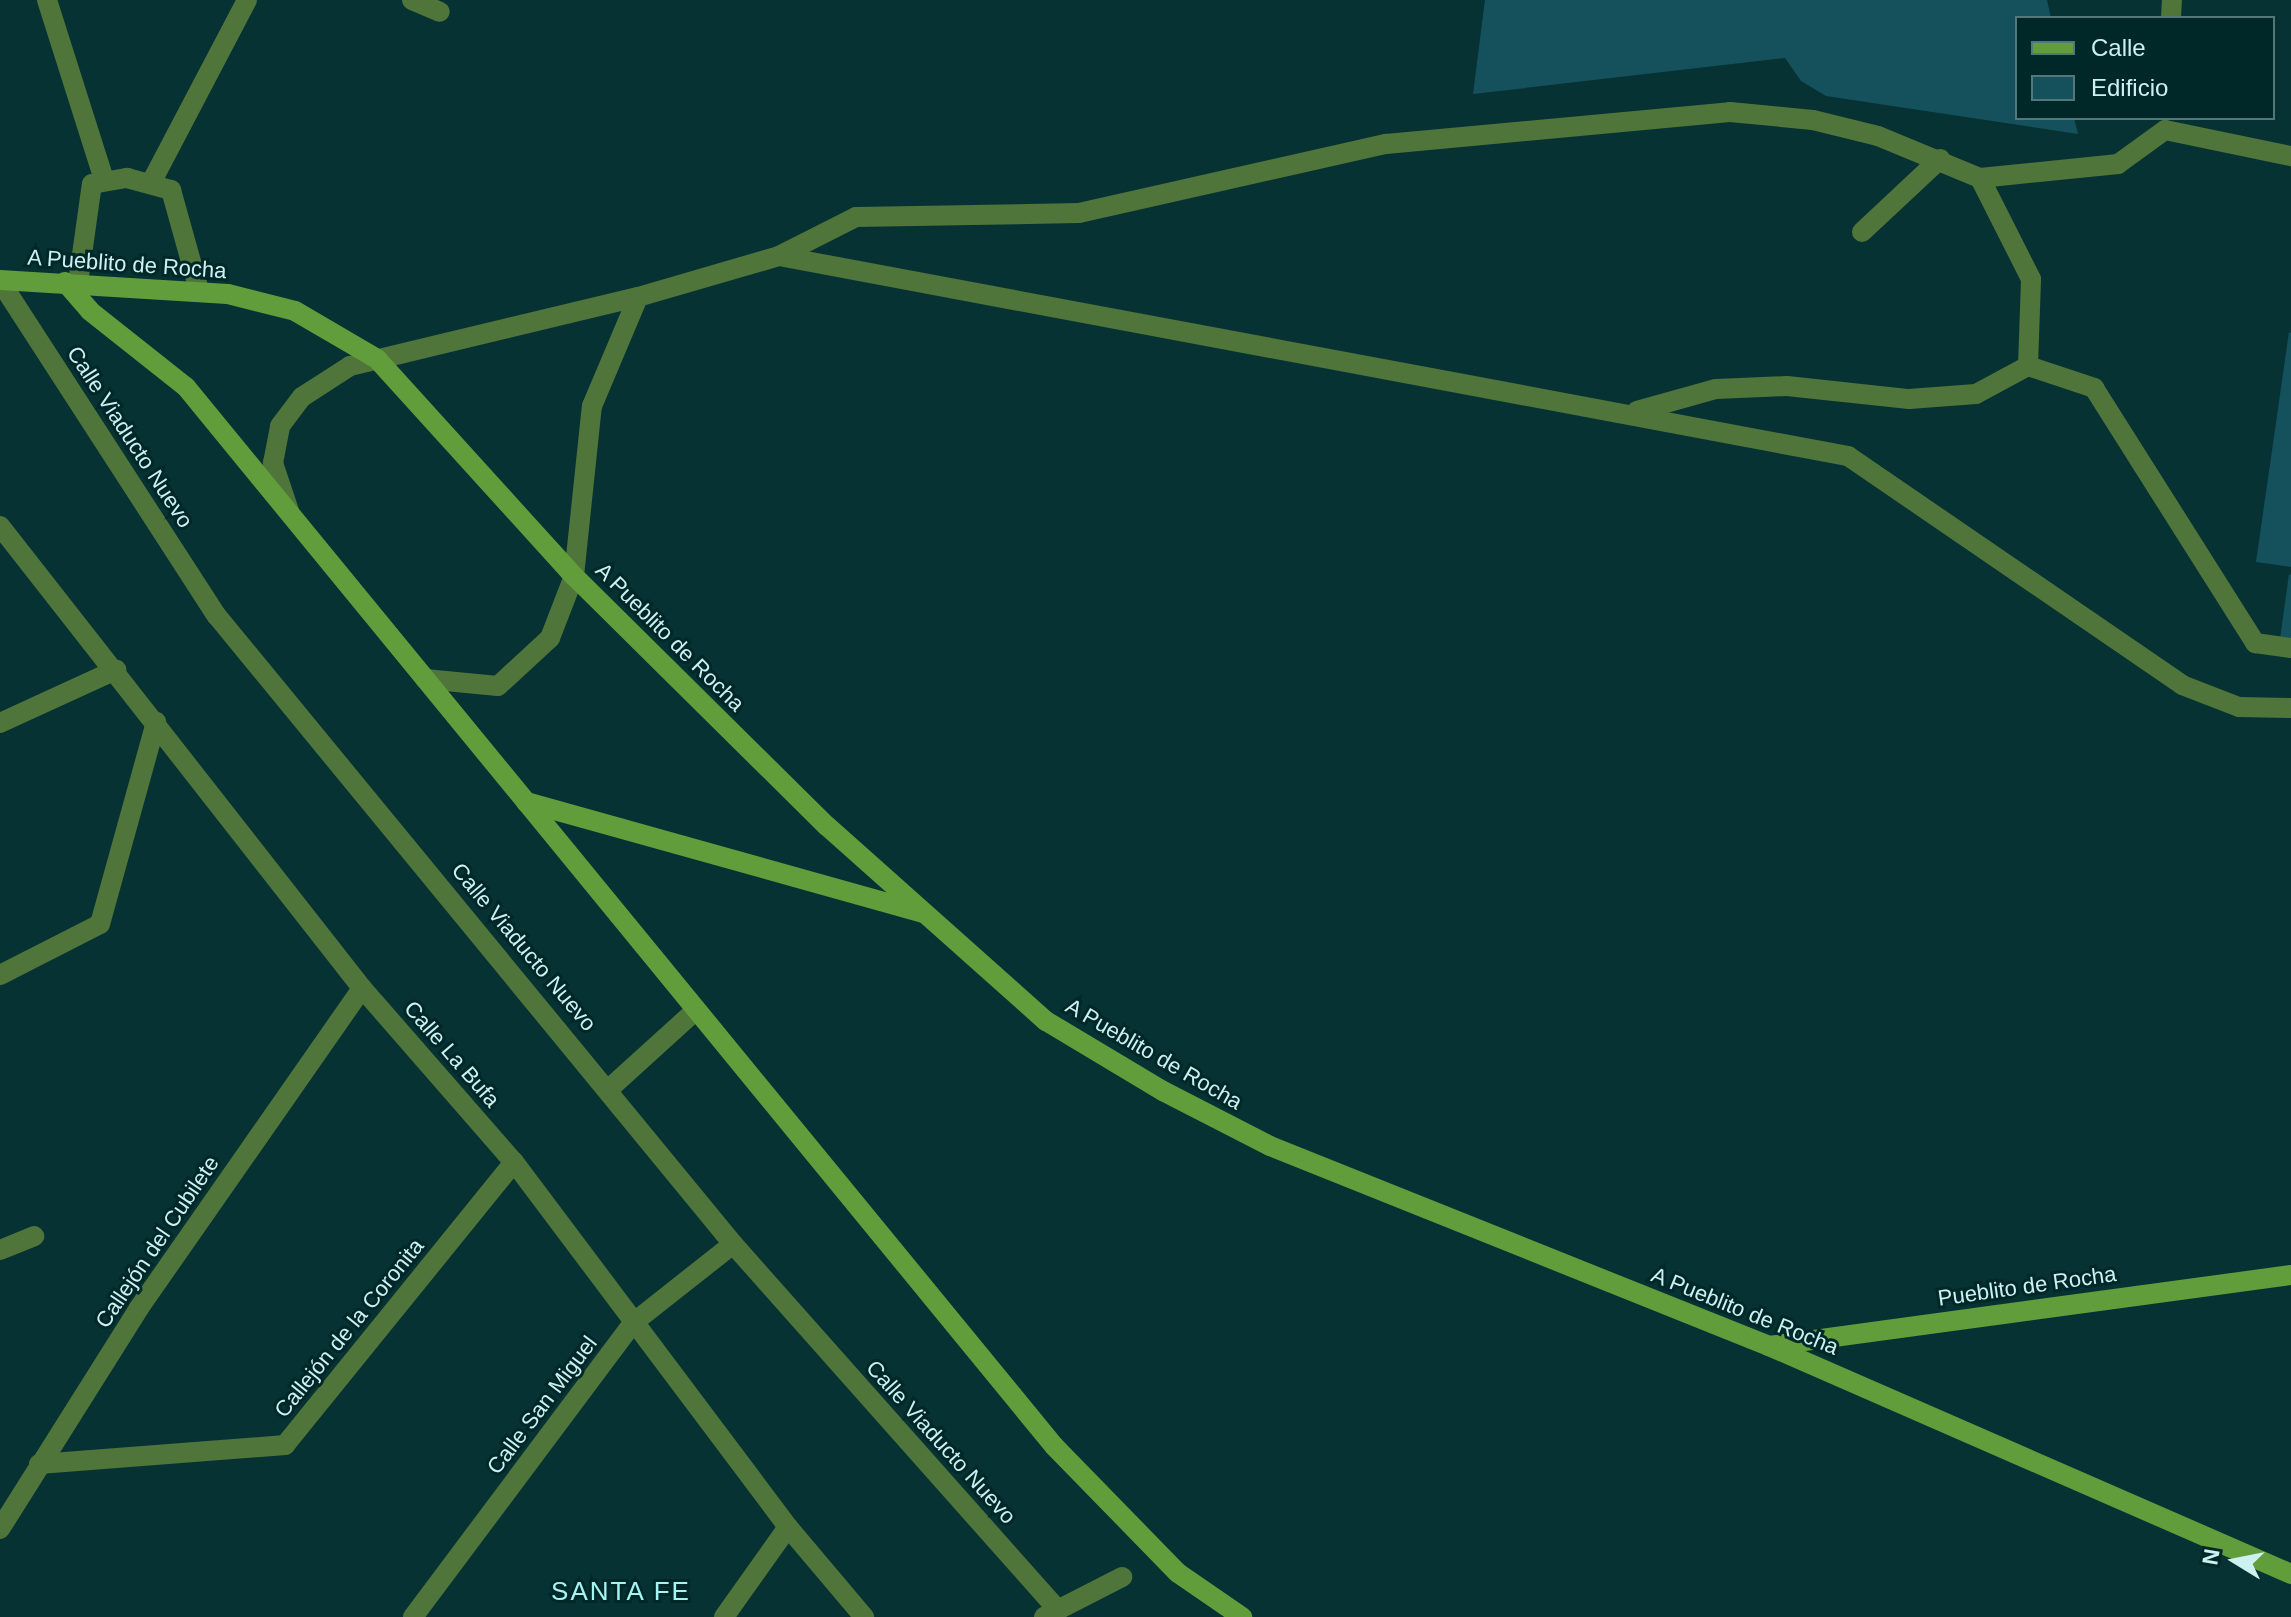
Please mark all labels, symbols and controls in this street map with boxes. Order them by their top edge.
legend [2015,16,2275,120]
text: Calle [2091,34,2146,61]
text: Edificio [2091,74,2168,101]
street label: A Pueblito de Rocha [26,244,228,284]
street label: Calle Viaducto Nuevo [61,341,199,533]
street label: A Pueblito de Rocha [590,557,750,717]
street label: Calle Viaducto Nuevo [446,858,602,1036]
street label: A Pueblito de Rocha [1061,992,1247,1116]
street label: Calle La Bufa [399,995,505,1113]
street label: Callejón del Cubilete [90,1151,224,1333]
street label: Callejón de la Coronita [269,1233,429,1423]
street label: Pueblito de Rocha [1936,1260,2118,1312]
street label: A Pueblito de Rocha [1647,1261,1843,1361]
street label: Calle San Miguel [481,1331,603,1479]
street label: Calle Viaducto Nuevo [861,1355,1021,1529]
north arrow [2195,1521,2275,1601]
text: N [2197,1547,2225,1567]
district label: SANTA FE [550,1576,692,1608]

